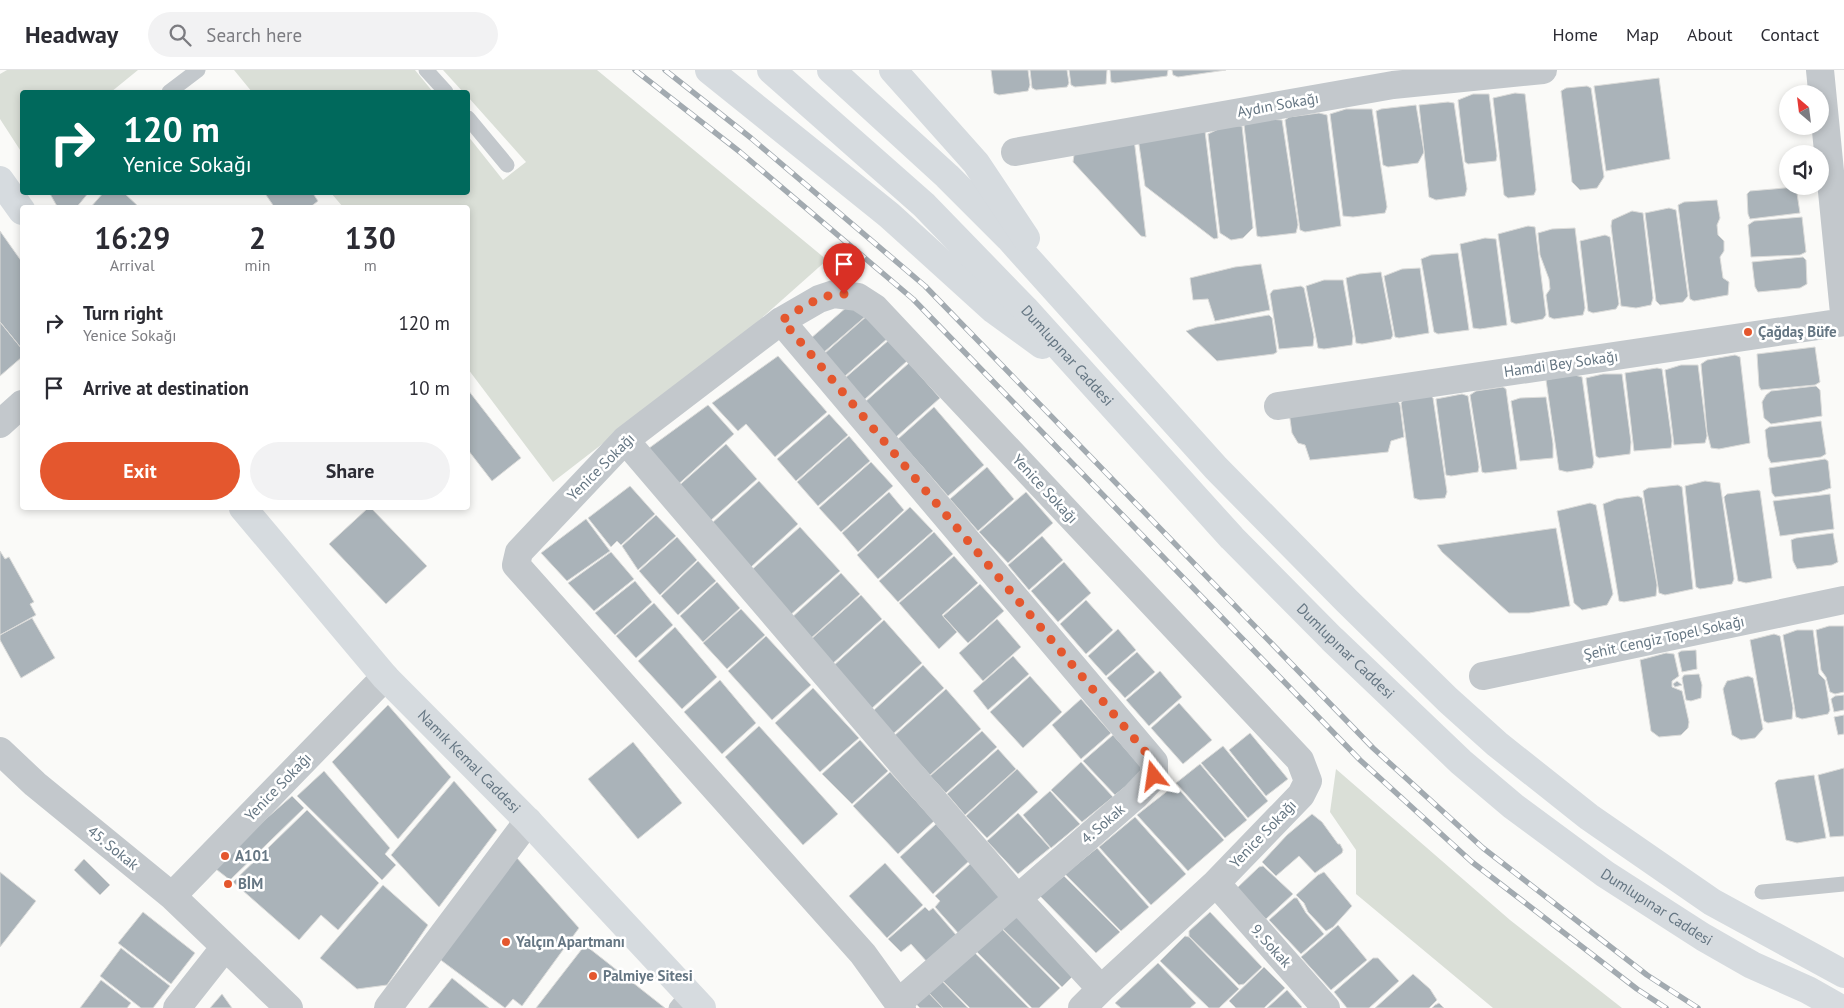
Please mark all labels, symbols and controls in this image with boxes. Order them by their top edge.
search box [148,12,498,57]
text: Headway [25,19,118,50]
icon: search [166,21,194,49]
text: Search here [206,23,302,47]
text: Home [1552,23,1598,46]
text: Map [1626,23,1659,46]
text: About [1687,23,1733,46]
text: Contact [1761,23,1819,46]
north arrow [1779,85,1829,135]
map controls [1779,85,1829,195]
street label: Aydın Sokağı [1236,88,1320,121]
text: 120 m [123,106,220,152]
icon: right [40,110,105,175]
button: sound [1779,145,1829,195]
text: Yenice Sokağı [123,150,252,178]
text: 16:29 [94,218,170,257]
text: 2 [249,218,266,257]
text: 130 [345,218,396,257]
pin [823,243,865,294]
icon: arrive [830,250,858,278]
text: Arrival [110,255,155,275]
text: min [245,255,271,275]
text: m [364,255,377,275]
text: Turn right [83,301,163,325]
street label: Dumlupınar Caddesi [1017,301,1118,410]
icon: right [40,309,68,337]
text: 120 m [398,311,450,335]
place label: Çağdaş Büfe [1758,322,1837,341]
text: Yenice Sokağı [83,325,177,345]
marker: Çağdaş Büfe [1742,326,1754,338]
street label: Hamdi Bey Sokağı [1503,346,1619,381]
icon: arrive [40,374,68,402]
text: Arrive at destination [83,376,249,400]
text: 10 m [409,376,450,400]
street label: Yenice Sokağı [563,429,638,504]
button: Exit [40,442,240,500]
button: Share [250,442,450,500]
street label: Yenice Sokağı [1009,450,1082,527]
street label: Dumlupınar Caddesi [1293,599,1399,703]
street label: Şehit Cengiz Topel Sokağı [1582,611,1746,664]
street label: Namık Kemal Caddesi [414,705,525,817]
street label: Yenice Sokağı [240,749,315,825]
position arrow [1127,749,1179,801]
street label: Yenice Sokağı [1225,796,1300,872]
street label: 4. Sokak [1077,799,1129,848]
street label: 45. Sokak [84,821,143,874]
place label: A101 [235,846,270,865]
marker: A101 [219,850,231,862]
street label: Dumlupınar Caddesi [1597,864,1716,950]
place label: BİM [238,874,263,893]
marker: BİM [222,878,234,890]
street label: 9. Sokak [1247,920,1296,972]
place label: Yalçın Apartmanı [515,932,625,951]
marker: Yalçın Apartmanı [500,936,512,948]
place label: Palmiye Sitesi [603,966,693,985]
marker: Palmiye Sitesi [587,970,599,982]

